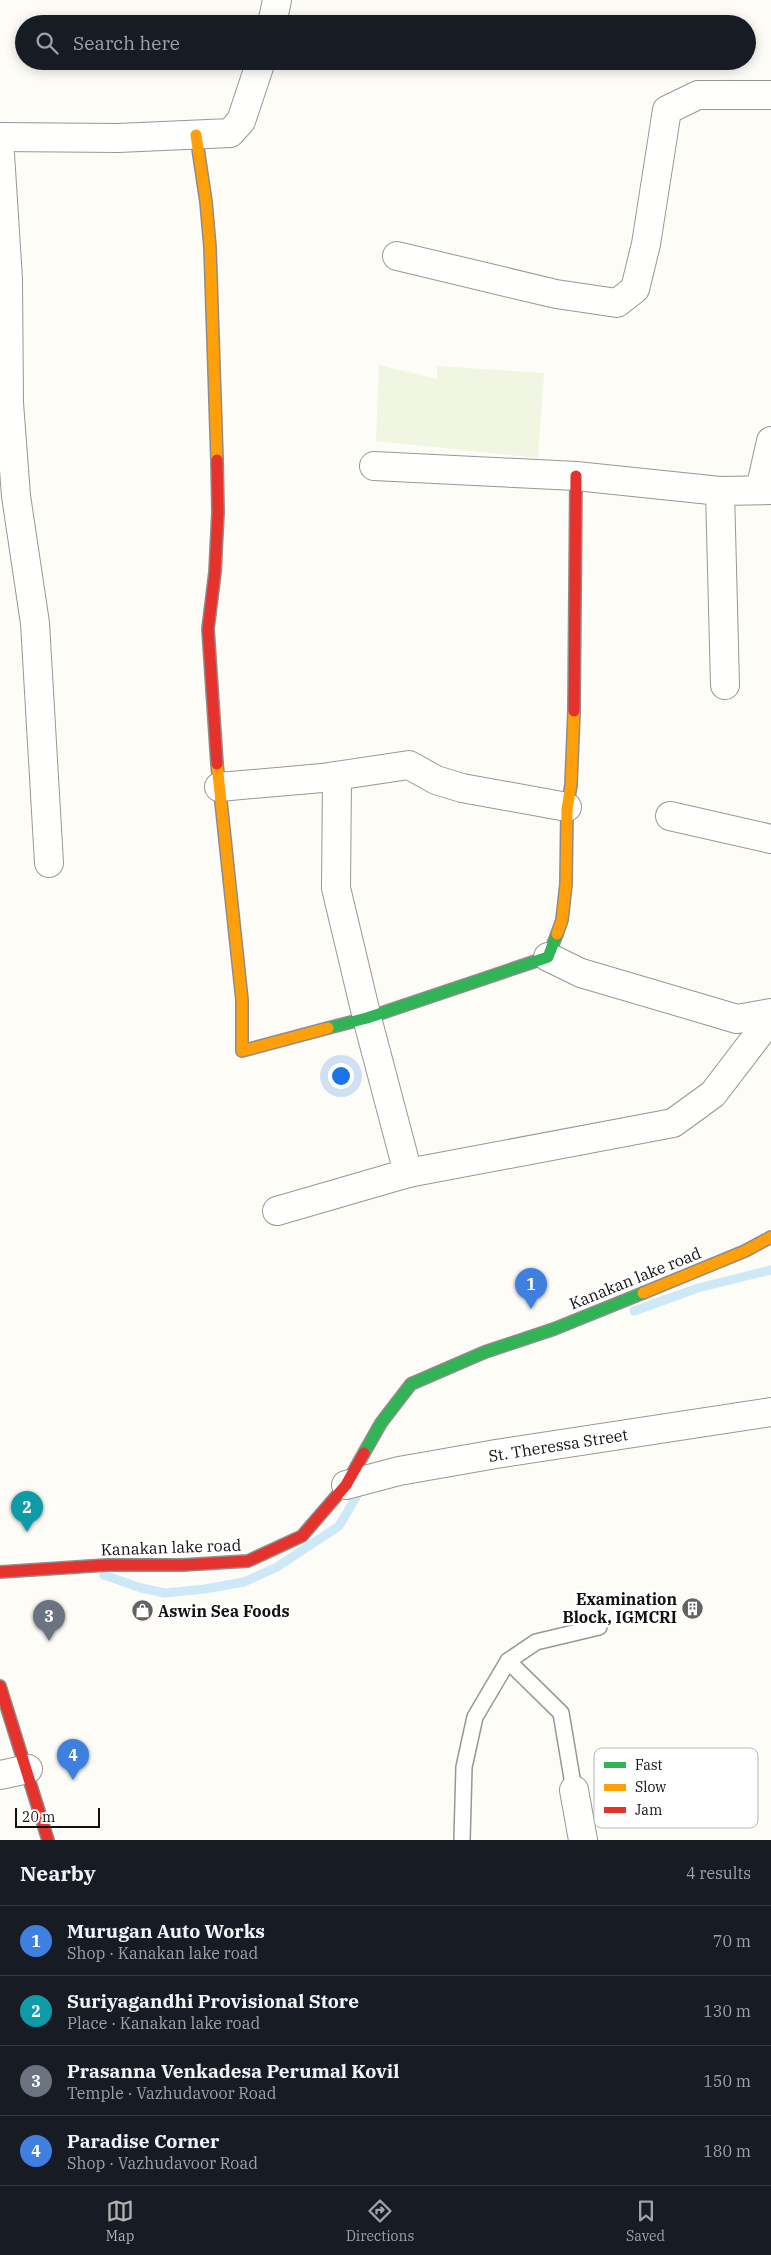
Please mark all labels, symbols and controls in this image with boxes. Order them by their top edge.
search box [15,15,756,70]
icon: search [33,29,61,57]
text: Search here [73,31,180,55]
your location [328,1063,354,1089]
street label: Kanakan lake road [566,1242,704,1314]
pin: 1 [515,1268,547,1309]
street label: St. Theressa Street [487,1424,629,1466]
pin: 2 [11,1491,43,1532]
street label: Kanakan lake road [100,1535,242,1559]
place label: Examination Block, IGMCRI [562,1589,677,1627]
building icon: Examination Block, IGMCRI [681,1596,705,1620]
shop icon: Aswin Sea Foods [130,1599,154,1623]
pin: 3 [33,1600,65,1641]
place label: Aswin Sea Foods [158,1601,290,1621]
pin: 4 [57,1739,89,1780]
legend [594,1748,758,1828]
text: Fast [635,1756,663,1774]
text: Slow [635,1778,666,1796]
text: Jam [635,1801,662,1819]
scale bar [15,1805,100,1828]
text: 20 m [22,1808,55,1826]
text: Nearby [20,1859,96,1887]
text: 4 results [686,1863,751,1883]
text: Murugan Auto Works [67,1919,265,1943]
text: 1 [31,1931,41,1951]
text: 70 m [713,1931,751,1951]
text: Shop · Kanakan lake road [67,1943,258,1963]
text: Suriyagandhi Provisional Store [67,1989,359,2013]
text: 2 [31,2001,41,2021]
text: 130 m [703,2001,751,2021]
text: Place · Kanakan lake road [67,2013,260,2033]
text: Prasanna Venkadesa Perumal Kovil [67,2059,399,2083]
text: 3 [31,2071,41,2091]
text: 150 m [703,2071,751,2091]
text: Temple · Vazhudavoor Road [67,2083,276,2103]
text: Paradise Corner [67,2129,219,2153]
text: 4 [31,2141,41,2161]
text: 180 m [703,2141,751,2161]
text: Shop · Vazhudavoor Road [67,2153,258,2173]
tab: Map [106,2197,134,2245]
tab: Directions [346,2197,414,2245]
tab: Saved [626,2197,665,2245]

